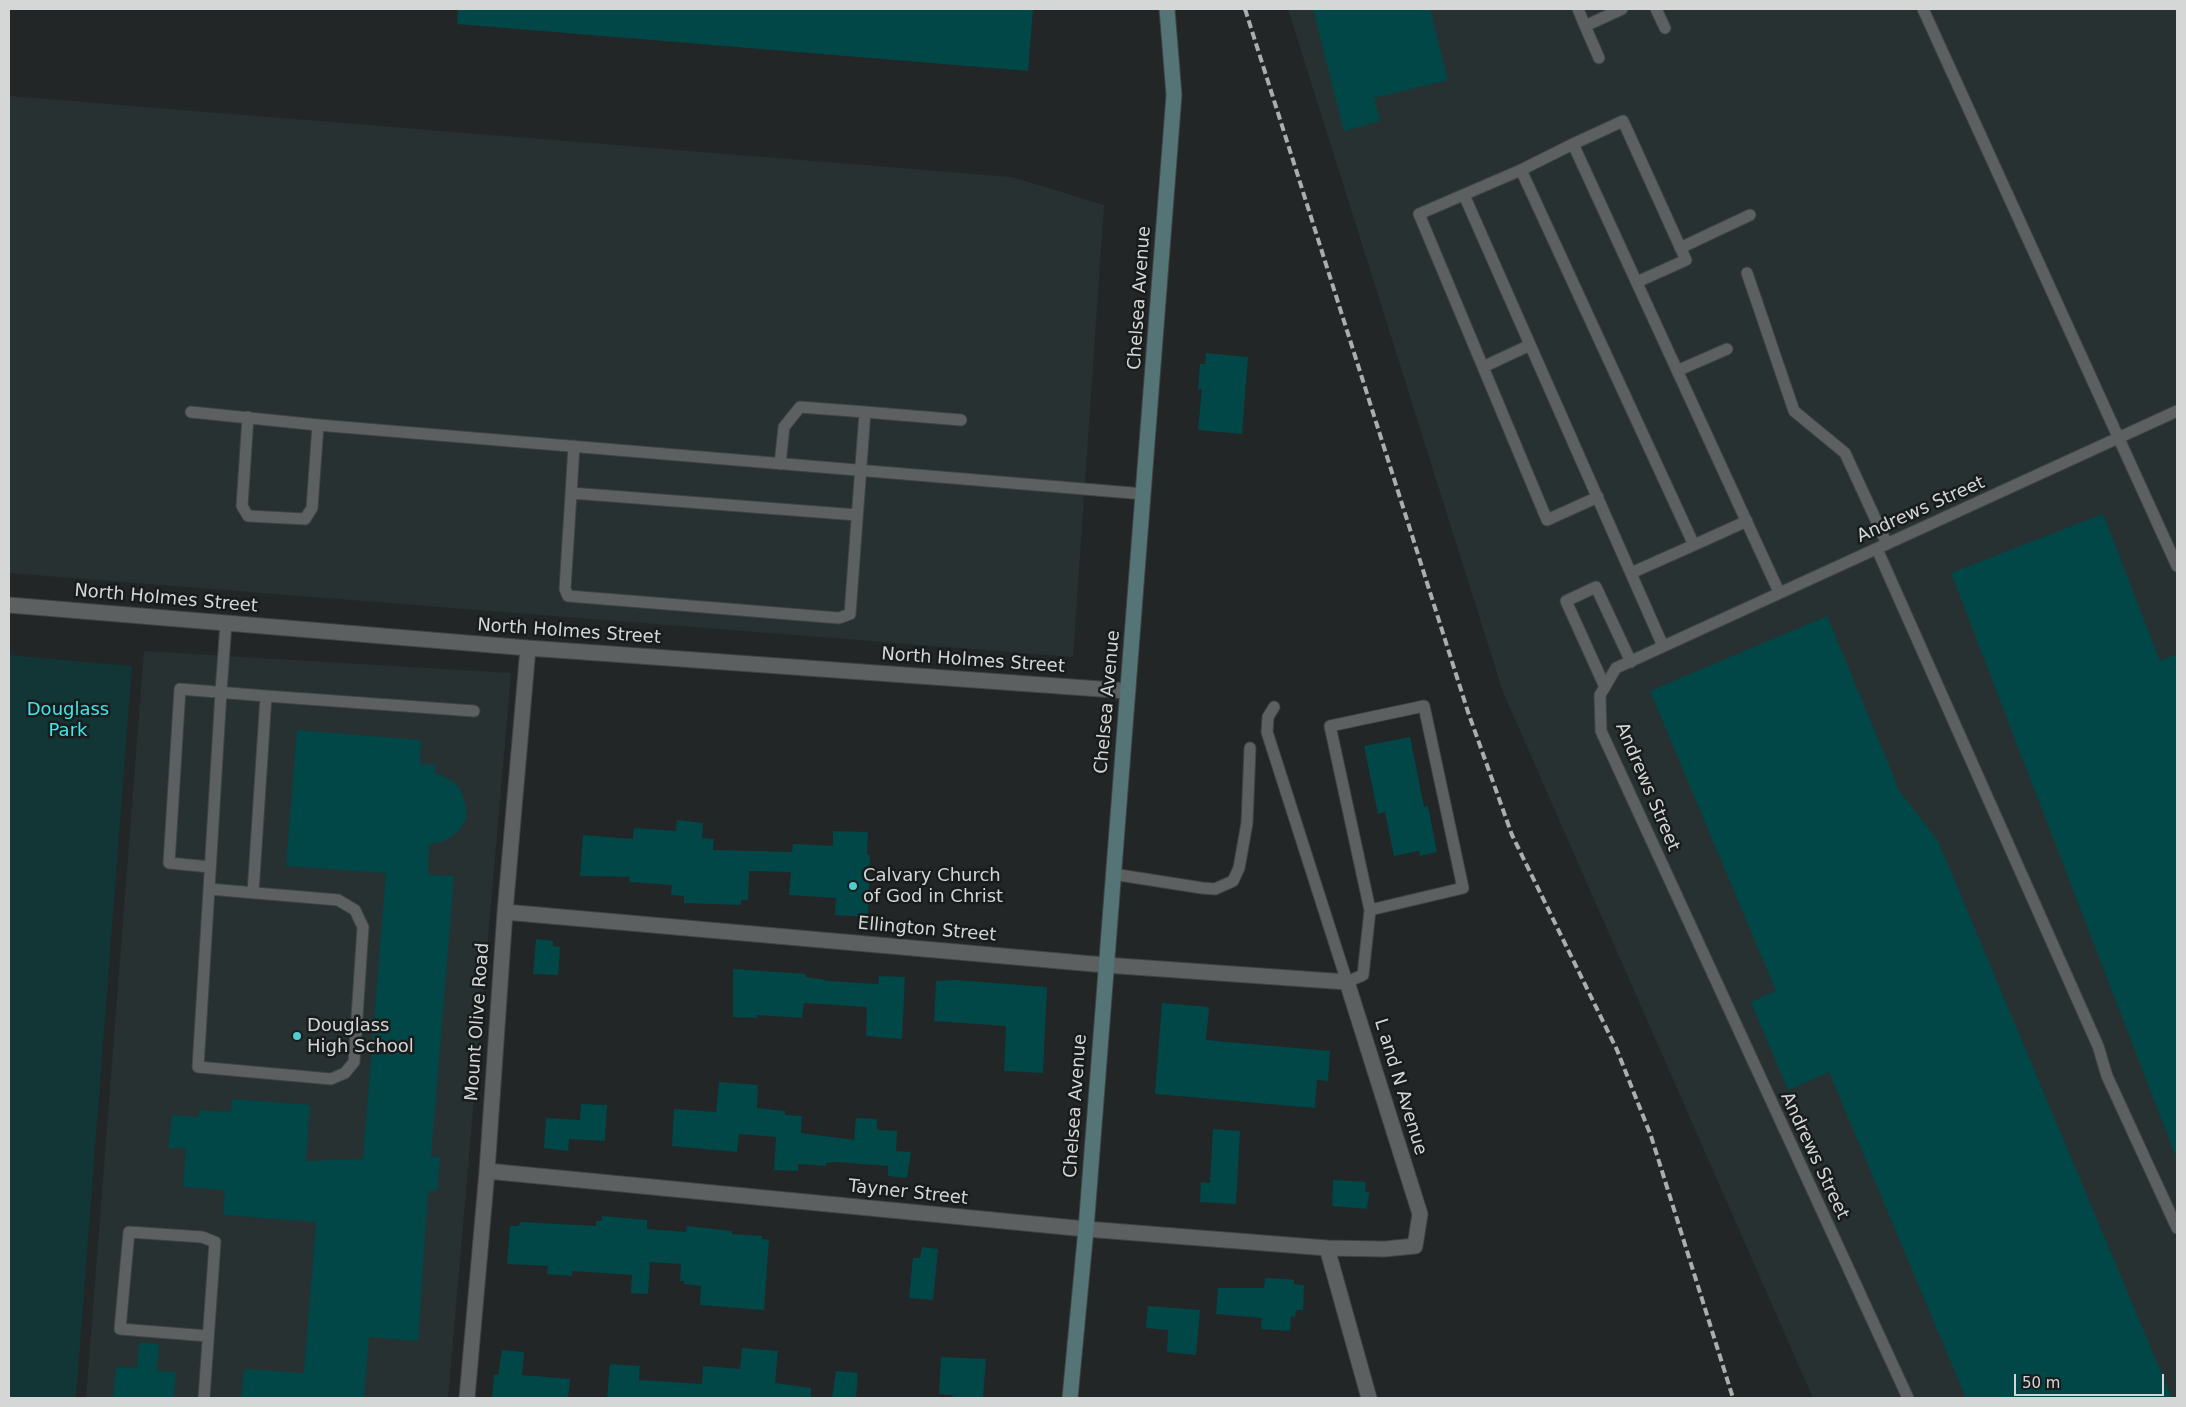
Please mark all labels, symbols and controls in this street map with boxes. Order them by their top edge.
street label: Chelsea Avenue [1124,225,1156,371]
street label: Andrews Street [1854,472,1988,548]
street label: North Holmes Street [73,580,259,618]
street label: North Holmes Street [476,615,662,649]
street label: Chelsea Avenue [1091,629,1125,775]
street label: North Holmes Street [880,644,1066,678]
park label: Douglass Park [27,699,109,742]
street label: Andrews Street [1610,719,1684,855]
place label: Calvary Church of God in Christ [863,865,1003,908]
marker: Calvary Church of God in Christ [847,880,859,892]
street label: Ellington Street [857,913,997,947]
street label: Mount Olive Road [462,942,494,1102]
place label: Douglass High School [307,1015,414,1058]
street label: L and N Avenue [1369,1016,1431,1158]
marker: Douglass High School [291,1030,303,1042]
street label: Chelsea Avenue [1060,1033,1092,1179]
street label: Andrews Street [1775,1089,1853,1223]
street label: Tayner Street [847,1176,969,1210]
scale bar [2016,1364,2166,1396]
text: 50 m [2022,1374,2060,1392]

